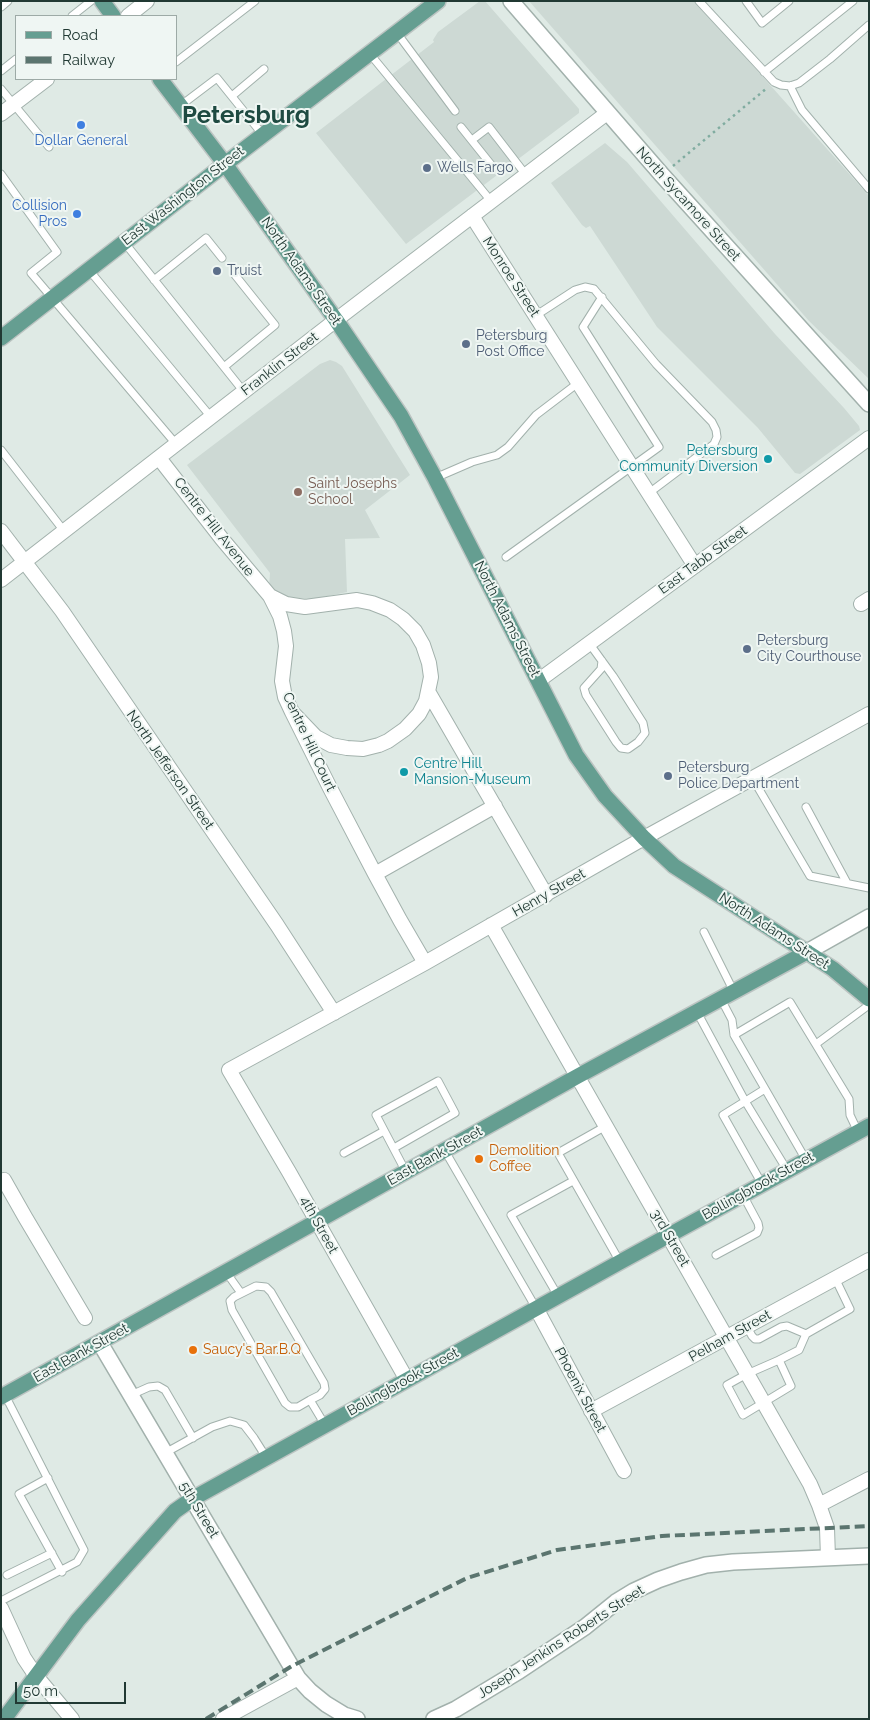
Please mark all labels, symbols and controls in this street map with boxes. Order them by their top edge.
legend [15,15,178,80]
text: Road [62,26,98,44]
text: Railway [62,51,115,69]
district label: Petersburg [182,102,310,130]
marker: Dollar General [75,119,87,131]
place label: Dollar General [34,133,128,149]
street label: East Washington Street [118,143,248,249]
street label: North Sycamore Street [632,143,744,265]
place label: Wells Fargo [437,160,514,176]
marker: Wells Fargo [421,162,433,174]
place label: Collision Pros [12,198,67,230]
marker: Collision Pros [71,208,83,220]
street label: North Adams Street [257,214,345,328]
street label: Monroe Street [479,234,543,320]
place label: Truist [227,263,262,279]
marker: Truist [211,265,223,277]
place label: Petersburg Post Office [476,328,548,361]
street label: Franklin Street [238,329,322,399]
marker: Petersburg Post Office [460,338,472,350]
place label: Petersburg Community Diversion [619,443,758,476]
marker: Petersburg Community Diversion [762,453,774,465]
street label: Centre Hill Avenue [170,474,258,580]
place label: Saint Josephs School [308,476,397,508]
marker: Saint Josephs School [292,486,304,498]
street label: East Tabb Street [655,522,751,598]
street label: North Adams Street [470,558,544,680]
place label: Petersburg City Courthouse [757,633,861,666]
marker: Petersburg City Courthouse [741,643,753,655]
street label: Centre Hill Court [279,690,339,794]
street label: North Jefferson Street [122,707,218,833]
place label: Centre Hill Mansion-Museum [414,756,531,789]
place label: Petersburg Police Department [678,760,799,792]
marker: Centre Hill Mansion-Museum [398,766,410,778]
marker: Petersburg Police Department [662,770,674,782]
street label: Henry Street [510,865,588,921]
street label: North Adams Street [716,889,832,973]
street label: East Bank Street [385,1123,485,1189]
place label: Demolition Coffee [489,1143,560,1176]
street label: Bollingbrook Street [699,1148,817,1224]
marker: Demolition Coffee [473,1153,485,1165]
street label: 4th Street [296,1193,342,1257]
street label: 3rd Street [647,1206,693,1270]
street label: Pelham Street [686,1306,774,1366]
street label: East Bank Street [31,1320,131,1386]
place label: Saucy's Bar.B.Q [203,1342,301,1358]
marker: Saucy's Bar.B.Q [187,1344,199,1356]
street label: Bollingbrook Street [344,1344,462,1420]
street label: Phoenix Street [551,1345,609,1435]
street label: 5th Street [176,1479,222,1541]
street label: Joseph Jenkins Roberts Street [475,1582,647,1702]
scale bar [18,1672,129,1704]
text: 50 m [23,1682,58,1700]

